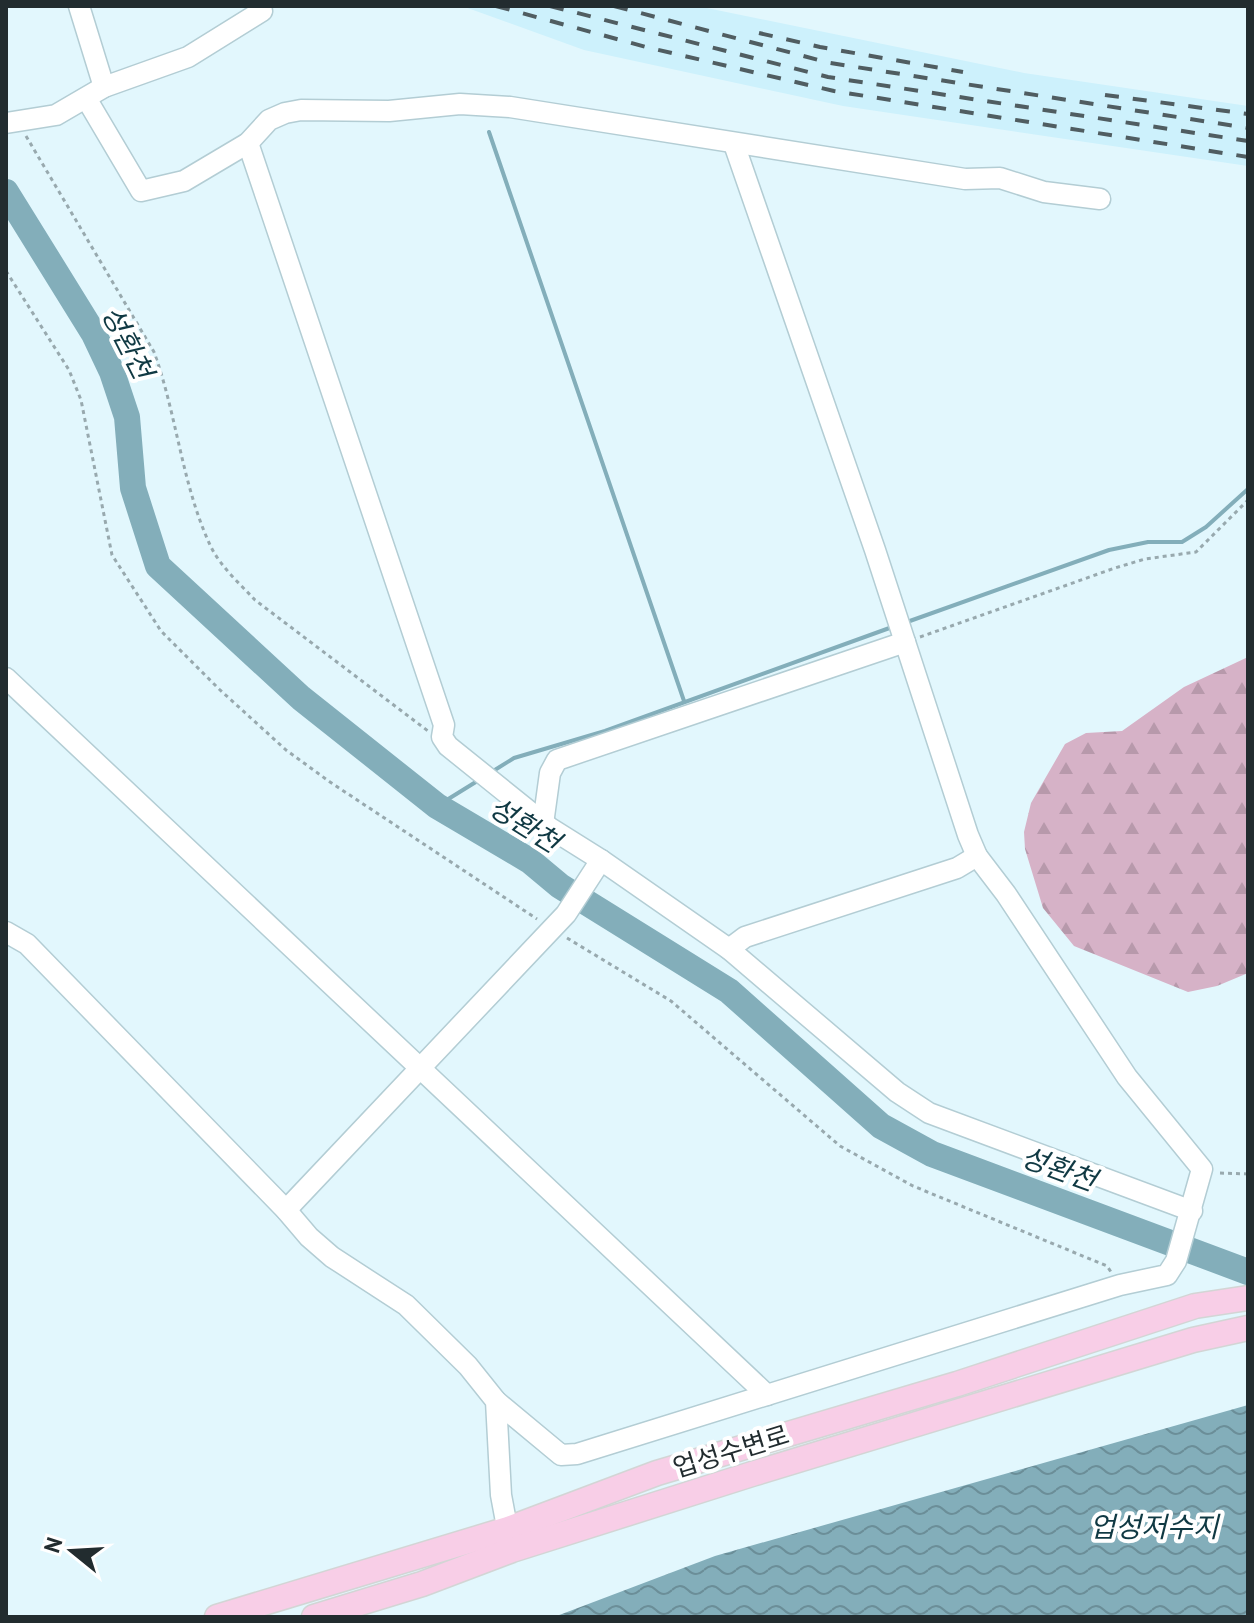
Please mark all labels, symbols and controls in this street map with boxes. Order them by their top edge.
water label: 성환천 [94,299,163,388]
water label: 성환천 [482,788,570,862]
water label: 성환천 [1016,1137,1105,1200]
street label: 업성수변로 [669,1418,793,1484]
water label: 업성저수지 [1090,1508,1221,1545]
north arrow [32,1511,112,1591]
text: N [37,1534,69,1556]

